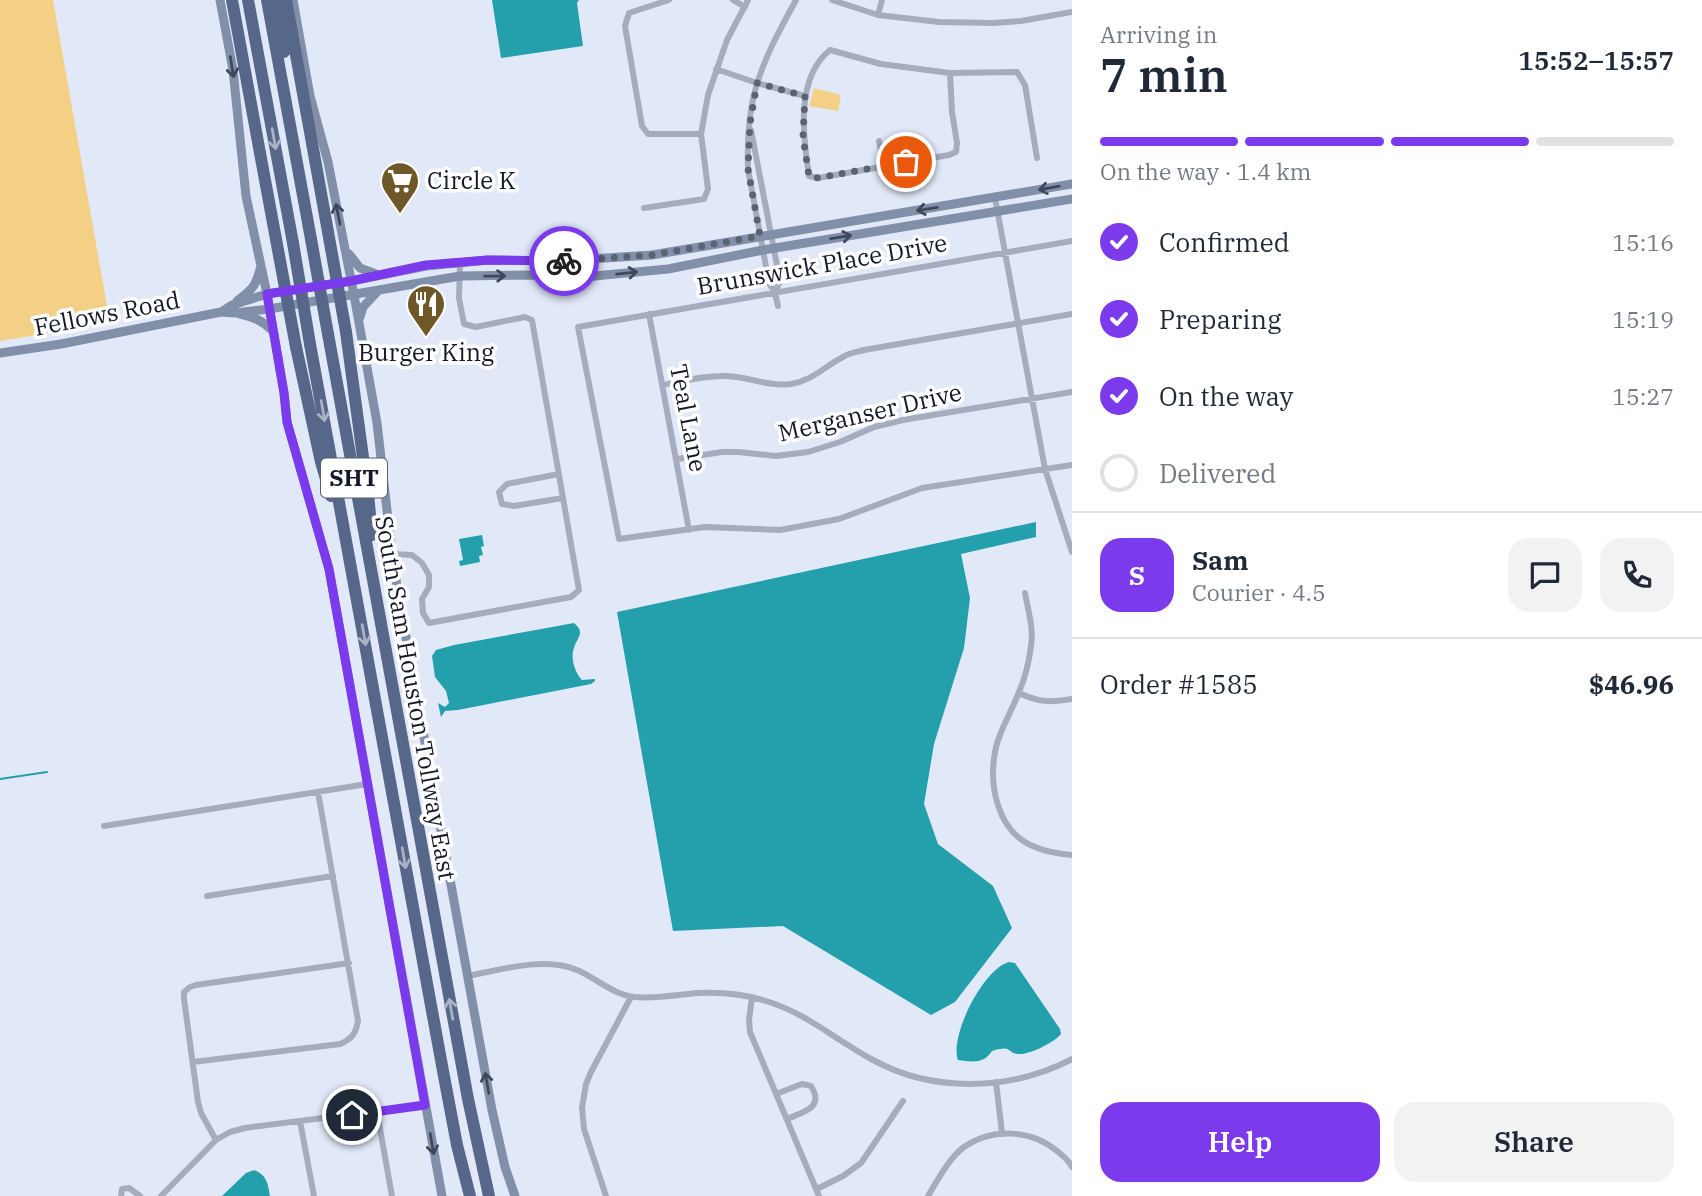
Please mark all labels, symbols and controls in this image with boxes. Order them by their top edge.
text: Arriving in [1100,19,1217,49]
text: 15:52–15:57 [1518,43,1674,77]
text: 7 min [1100,45,1228,105]
one-way arrow [226,55,239,78]
one-way arrow [268,127,281,150]
pin [876,132,936,192]
icon: bag [887,143,925,181]
text: On the way · 1.4 km [1100,156,1312,186]
supermarket icon: Circle K [379,160,421,215]
place label: Circle K [427,164,516,196]
one-way arrow [1038,182,1061,195]
one-way arrow [331,203,344,226]
one-way arrow [916,203,939,216]
icon: check [1100,223,1138,261]
text: Confirmed [1159,225,1290,259]
courier [529,226,599,296]
street label: Brunswick Place Drive [694,226,949,302]
text: 15:16 [1612,227,1674,257]
one-way arrow [829,230,852,243]
icon: bike [545,242,583,280]
one-way arrow [616,266,638,279]
one-way arrow [483,269,506,283]
street label: Fellows Road [31,283,182,343]
restaurant icon: Burger King [405,283,447,338]
icon: check [1100,300,1138,338]
text: Preparing [1159,302,1281,336]
text: 15:19 [1612,304,1674,334]
place label: Burger King [358,336,494,368]
street label: Teal Lane [663,361,715,474]
street label: Merganser Drive [775,375,965,449]
icon: check [1100,377,1138,415]
text: On the way [1159,379,1293,413]
text: 15:27 [1612,381,1674,411]
one-way arrow [316,399,330,422]
text: Delivered [1159,456,1276,490]
road number: SHT [321,458,387,498]
street label: South Sam Houston Tollway East [368,513,464,883]
button: chat [1508,538,1582,612]
button: phone [1600,538,1674,612]
text: Sam [1192,543,1248,577]
text: S [1129,558,1145,592]
text: Courier · 4.5 [1192,577,1326,607]
one-way arrow [357,623,371,645]
text: Order #1585 [1100,667,1258,701]
text: $46.96 [1589,667,1674,701]
one-way arrow [398,846,411,869]
one-way arrow [444,998,457,1021]
one-way arrow [480,1072,493,1095]
pin [322,1085,382,1145]
icon: home [333,1096,371,1134]
button: Help [1100,1102,1380,1182]
button: Share [1394,1102,1674,1182]
one-way arrow [426,1132,439,1155]

